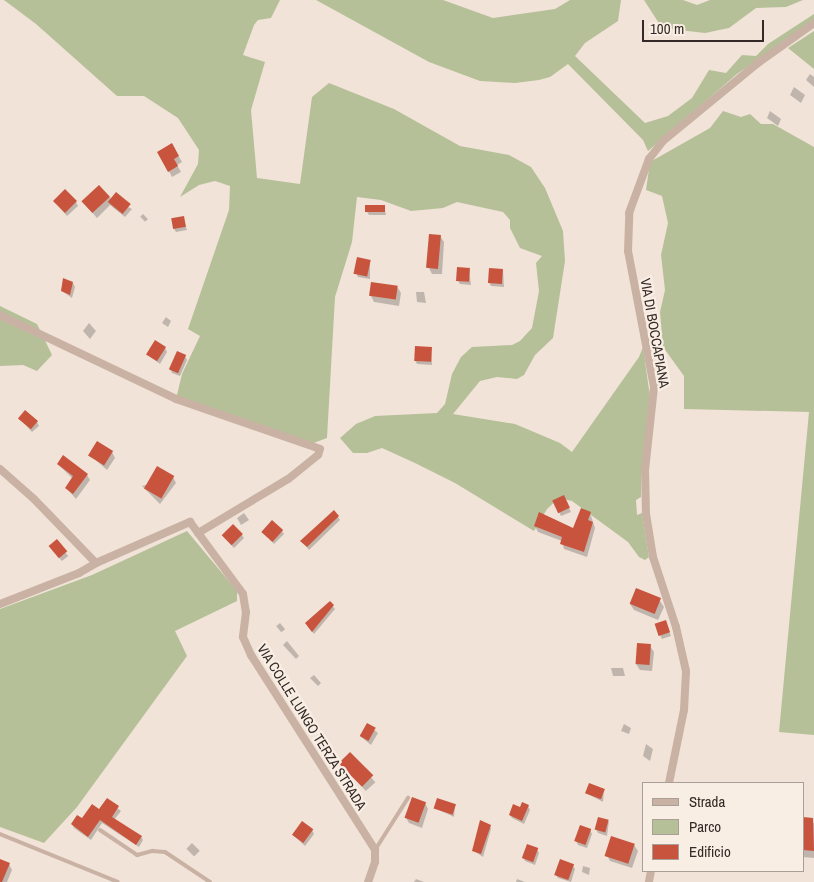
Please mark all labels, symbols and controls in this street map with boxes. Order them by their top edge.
scale bar [644,10,766,42]
text: 100 m [650,18,684,39]
street label: VIA DI BOCCAPIANA [637,277,673,389]
street label: VIA COLLE LUNGO TERZA STRADA [253,640,371,814]
legend [642,782,804,872]
text: Strada [689,791,725,812]
text: Parco [689,816,721,837]
text: Edificio [689,841,731,862]

